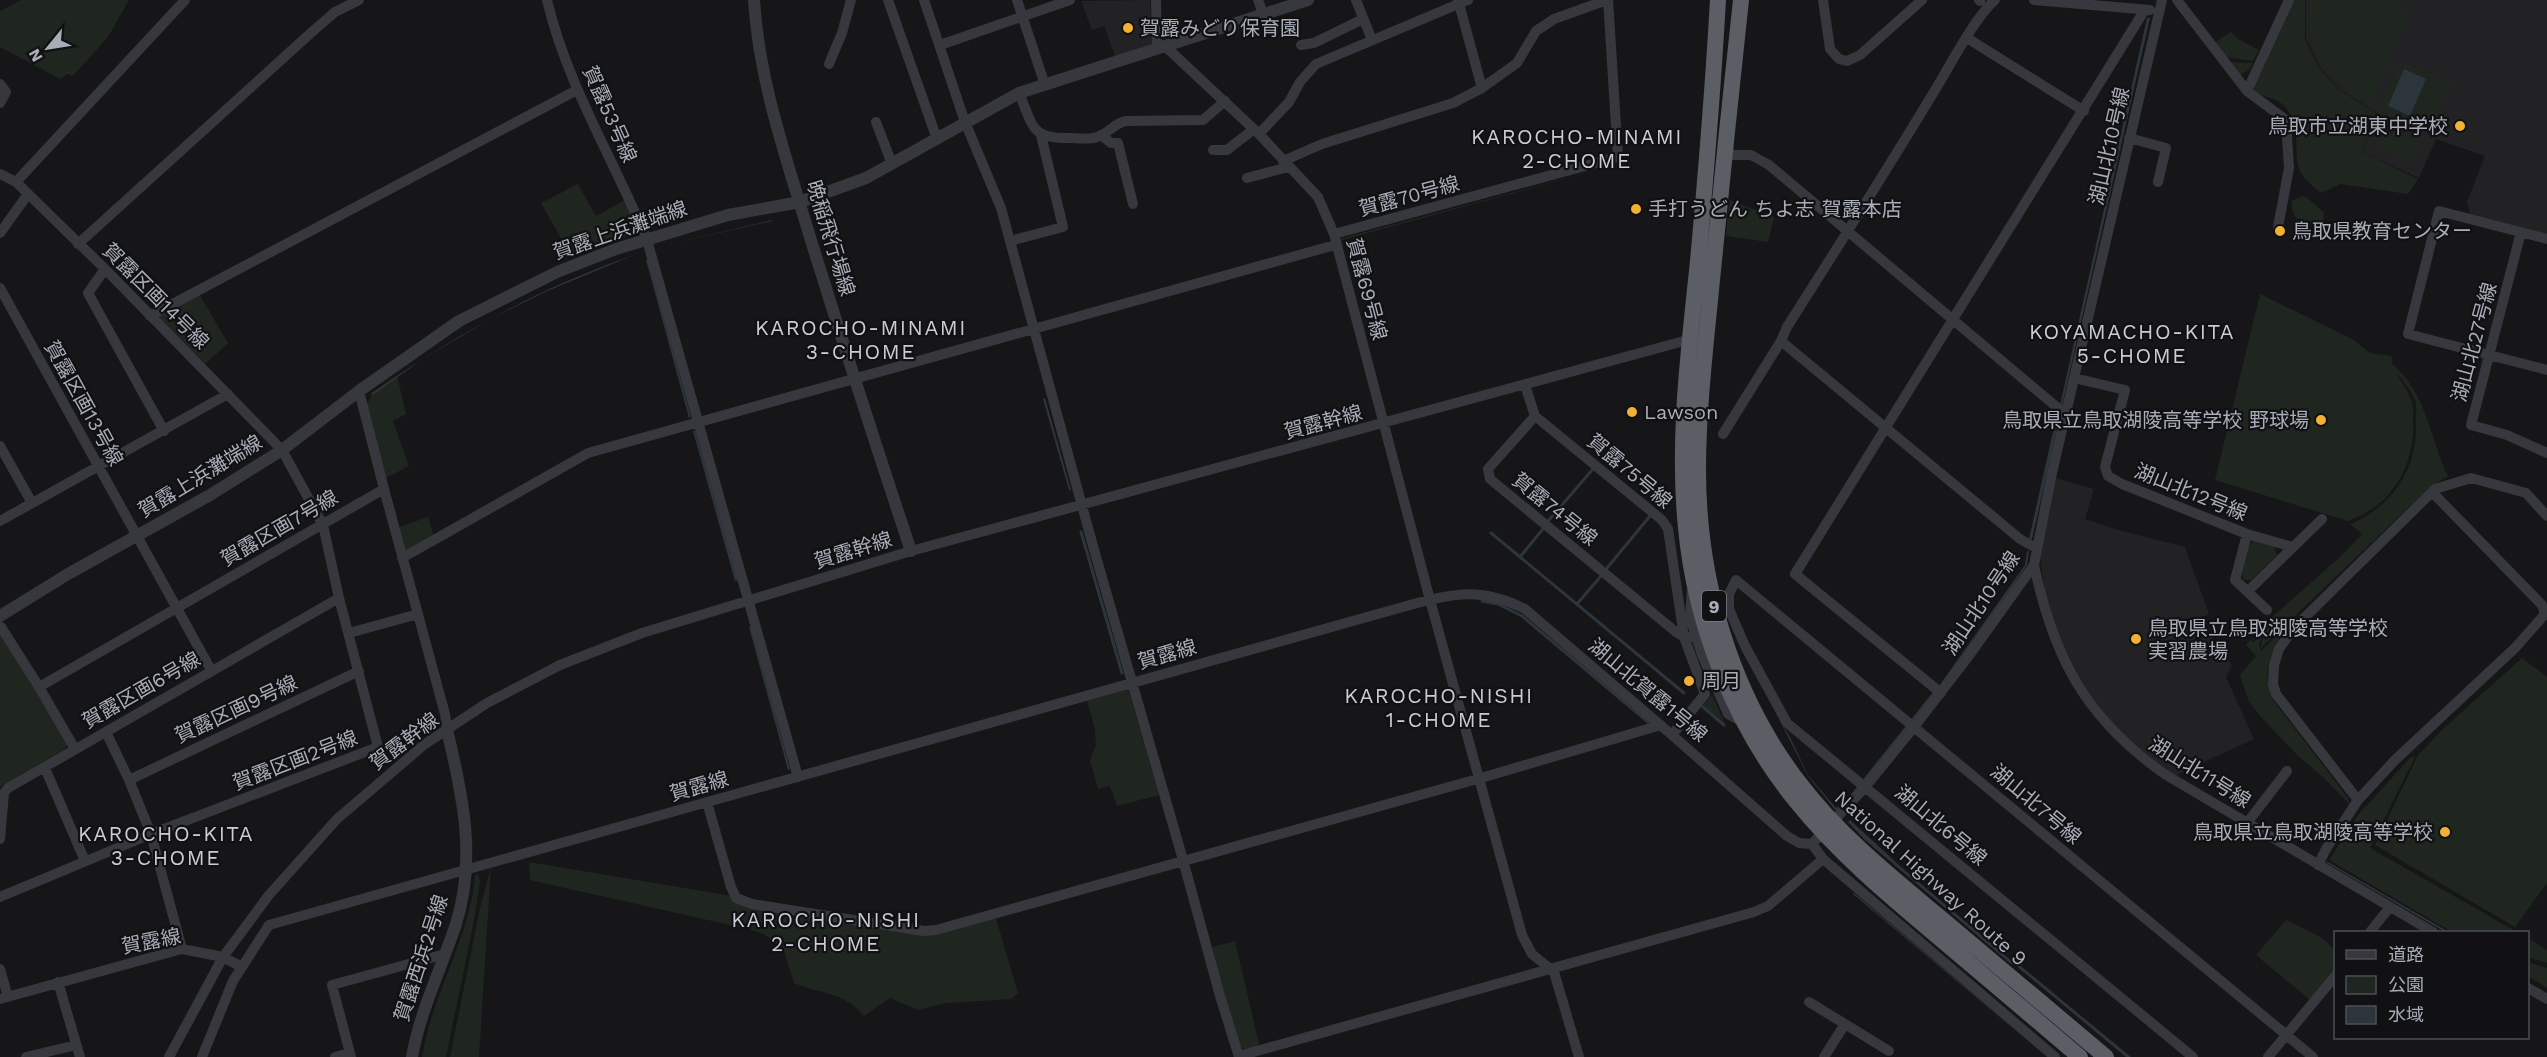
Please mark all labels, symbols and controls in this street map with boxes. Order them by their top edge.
place label: 賀露みどり保育園 [1140,16,1300,40]
north arrow [18,18,78,78]
marker: 賀露みどり保育園 [1121,21,1135,35]
text: N [24,45,47,65]
street label: 賀露53号線 [578,62,642,166]
street label: 湖山北10号線 [2084,85,2134,207]
place label: 鳥取市立湖東中学校 [2268,114,2448,138]
marker: 鳥取市立湖東中学校 [2453,119,2467,133]
district label: KAROCHO-MINAMI 2-CHOME [1471,124,1683,173]
street label: 賀露70号線 [1356,171,1462,221]
street label: 晩稲飛行場線 [802,177,860,299]
street label: 賀露上浜灘端線 [550,196,690,264]
place label: 手打うどん ちよ志 賀露本店 [1648,197,1902,221]
marker: 手打うどん ちよ志 賀露本店 [1629,202,1643,216]
place label: 鳥取県教育センター [2292,219,2472,243]
marker: 鳥取県教育センター [2273,224,2287,238]
street label: 賀露69号線 [1342,235,1392,343]
street label: 賀露区画14号線 [98,238,214,354]
street label: 湖山北27号線 [2447,280,2501,404]
district label: KAROCHO-MINAMI 3-CHOME [755,315,967,364]
district label: KOYAMACHO-KITA 5-CHOME [2029,319,2235,368]
street label: 賀露区画13号線 [40,336,128,470]
street label: 賀露幹線 [1281,400,1365,444]
place label: Lawson [1644,400,1718,424]
marker: Lawson [1625,405,1639,419]
place label: 鳥取県立鳥取湖陵高等学校 野球場 [2002,408,2309,432]
marker: 鳥取県立鳥取湖陵高等学校 野球場 [2314,413,2328,427]
street label: 賀露75号線 [1583,429,1677,513]
street label: 賀露上浜灘端線 [134,430,266,522]
street label: 湖山北12号線 [2131,458,2251,526]
street label: 賀露74号線 [1508,468,1602,550]
street label: 賀露区画7号線 [216,485,342,571]
street label: 賀露幹線 [811,527,895,573]
street label: 湖山北10号線 [1937,546,2025,660]
road number: 9 [1702,591,1726,621]
place label: 鳥取県立鳥取湖陵高等学校 実習農場 [2148,616,2388,663]
marker: 鳥取県立鳥取湖陵高等学校 実習農場 [2129,632,2143,646]
street label: 湖山北賀露1号線 [1584,633,1712,747]
street label: 賀露線 [1135,634,1199,674]
street label: 賀露区画6号線 [78,647,204,733]
place label: 周月 [1701,669,1741,693]
street label: 賀露区画9号線 [171,670,301,748]
marker: 周月 [1682,674,1696,688]
district label: KAROCHO-NISHI 1-CHOME [1344,683,1534,732]
street label: 賀露幹線 [365,707,443,775]
street label: 賀露区画2号線 [229,725,361,795]
street label: 湖山北11号線 [2145,731,2255,813]
street label: 湖山北7号線 [1986,759,2086,849]
street label: 賀露線 [667,766,731,806]
street label: 湖山北6号線 [1890,780,1992,870]
street label: National Highway Route 9 [1830,785,2032,971]
place label: 鳥取県立鳥取湖陵高等学校 [2193,820,2433,844]
district label: KAROCHO-KITA 3-CHOME [78,821,254,870]
marker: 鳥取県立鳥取湖陵高等学校 [2438,825,2452,839]
street label: 賀露西浜2号線 [389,892,453,1024]
district label: KAROCHO-NISHI 2-CHOME [731,907,921,956]
street label: 賀露線 [119,923,183,959]
legend [2334,931,2529,1039]
text: 道路 [2388,944,2424,965]
text: 公園 [2388,974,2424,995]
text: 水域 [2388,1004,2424,1025]

